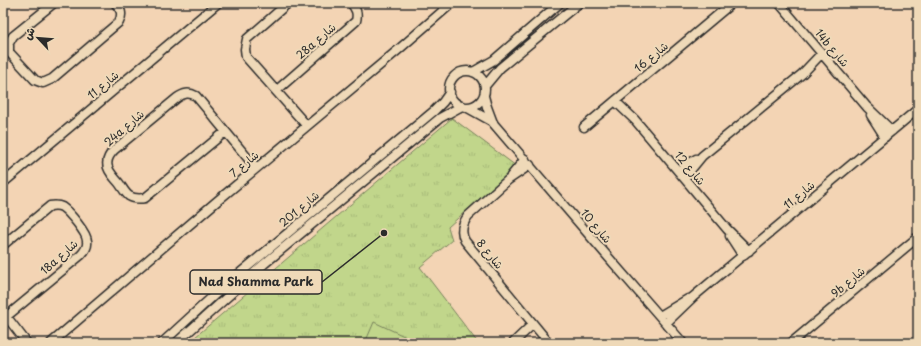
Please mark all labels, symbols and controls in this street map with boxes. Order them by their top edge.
north arrow [18,18,58,58]
street label: 28a شارع [292,18,340,64]
text: ش [18,24,39,43]
street label: 14b شارع [811,25,853,71]
street label: شارع 16 [630,37,672,77]
street label: شارع 11 [83,66,123,104]
street label: 24a شارع [100,105,148,151]
street label: شارع 7 [225,146,263,182]
street label: شارع 12 [670,147,710,189]
street label: شارع 11 [779,176,819,214]
street label: شارع 201 [275,187,323,231]
street label: شارع 10 [576,205,616,247]
street label: 18a شارع [36,235,82,279]
street label: شارع 8 [472,235,508,273]
street label: 9b شارع [827,262,869,302]
callout: Nad Shamma Park [190,270,322,294]
text: Nad Shamma Park [199,272,313,290]

